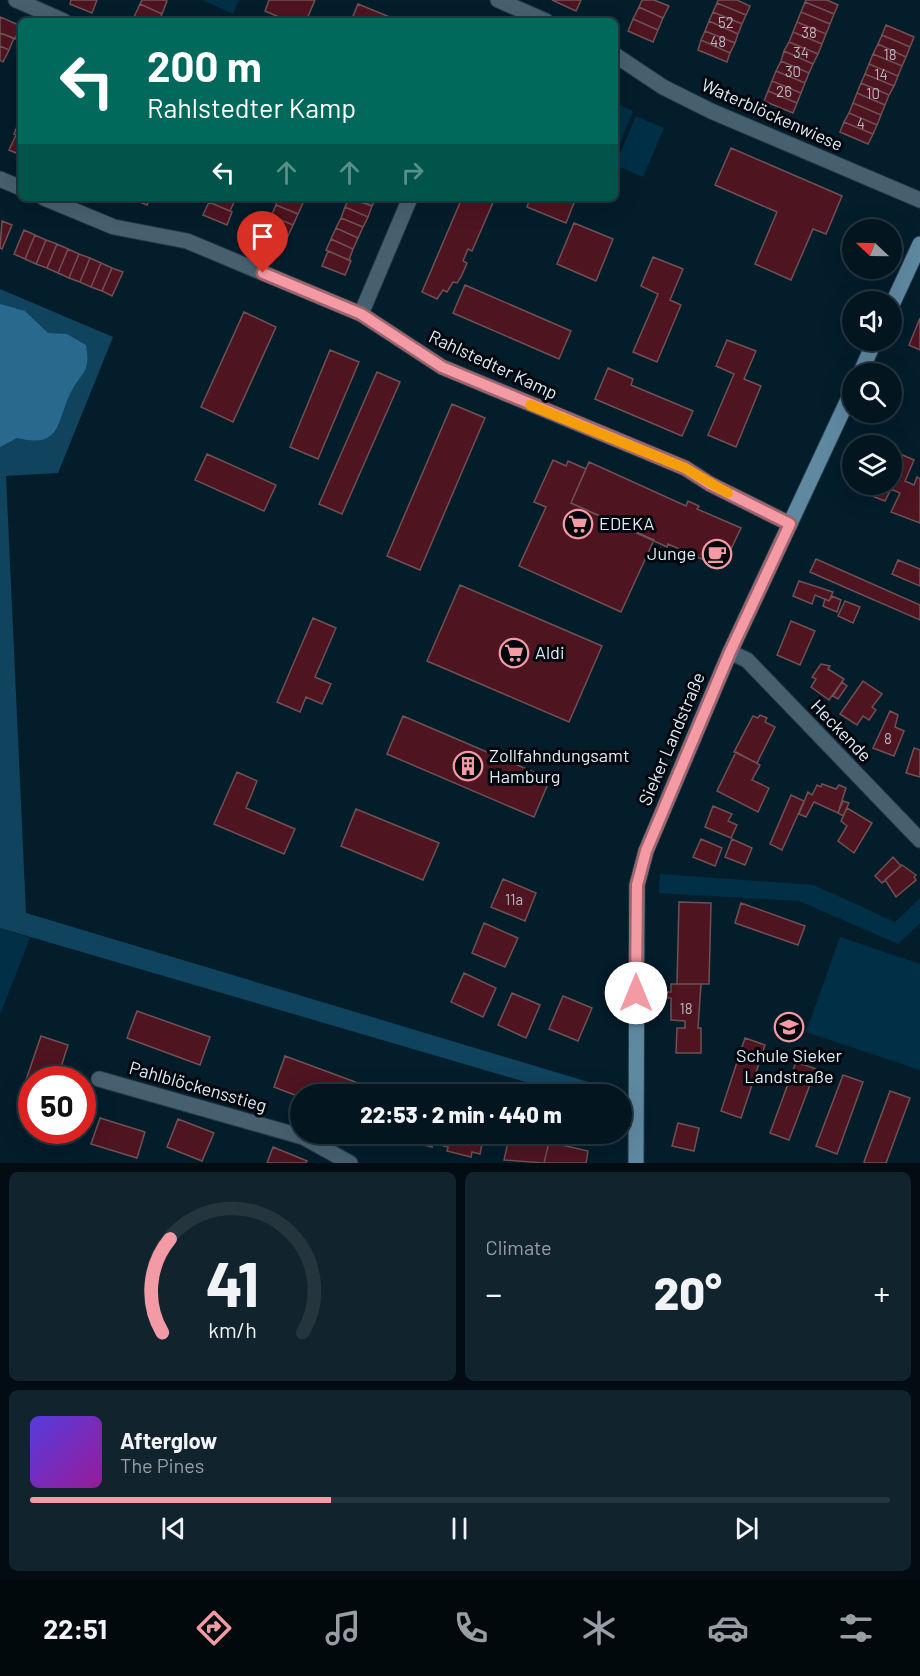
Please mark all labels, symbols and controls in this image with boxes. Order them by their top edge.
house number: 52 [718,13,734,31]
house number: 38 [801,23,817,41]
house number: 48 [710,32,726,50]
text: 200 m [147,40,262,90]
icon: left [48,42,126,120]
house number: 34 [793,43,809,61]
house number: 18 [883,45,897,63]
house number: 30 [785,62,801,80]
house number: 14 [874,65,888,83]
street label: Waterblöckenwiese [698,73,847,155]
house number: 26 [776,82,792,100]
house number: 10 [866,84,880,102]
text: Rahlstedter Kamp [147,91,356,123]
house number: 4 [857,114,865,132]
icon: left [207,156,240,189]
icon: ahead [270,156,303,189]
icon: ahead [333,156,366,189]
icon: right [396,156,429,189]
pin [237,211,288,273]
north arrow [842,219,902,279]
map controls [842,219,902,495]
icon: arrive [246,220,279,253]
button: sound [842,291,902,351]
street label: Rahlstedter Kamp [426,325,561,404]
button: search [842,363,902,423]
button: layers [842,435,902,495]
supermarket icon: EDEKA [562,508,594,540]
place label: EDEKA [599,512,654,534]
cafe icon: Junge [701,538,733,570]
place label: Junge [647,542,696,564]
supermarket icon: Aldi [498,637,530,669]
place label: Aldi [535,641,564,663]
street label: Sieker Landstraße [633,669,709,808]
street label: Heckende [807,695,877,766]
house number: 8 [884,729,892,747]
place label: Zollfahndungsamt Hamburg [489,744,630,787]
building icon: Zollfahndungsamt Hamburg [452,750,484,782]
house number: 11a [505,890,523,908]
position arrow [604,961,668,1025]
house number: 18 [679,999,693,1017]
school or university icon: Schule Sieker Landstraße [773,1011,805,1043]
place label: Schule Sieker Landstraße [736,1044,842,1087]
street label: Pahlblöckensstieg [127,1056,270,1116]
speed limit sign: 50 [18,1066,96,1144]
text: 22:53 · 2 min · 440 m [360,1101,562,1127]
text: Climate [486,1235,552,1259]
text: 41 [205,1245,259,1319]
text: 20° [654,1265,722,1319]
text: − [486,1273,502,1313]
text: + [874,1273,890,1313]
text: km/h [208,1318,257,1343]
text: Afterglow [120,1427,217,1453]
text: The Pines [120,1453,204,1477]
icon: previous [157,1512,190,1545]
icon: pause [443,1512,476,1545]
icon: next [730,1512,763,1545]
icon: directions [193,1607,235,1649]
icon: music [322,1607,364,1649]
icon: phone [450,1607,492,1649]
icon: climate [578,1607,620,1649]
icon: car [707,1607,749,1649]
icon: filters [835,1607,877,1649]
text: 22:51 [43,1612,107,1644]

